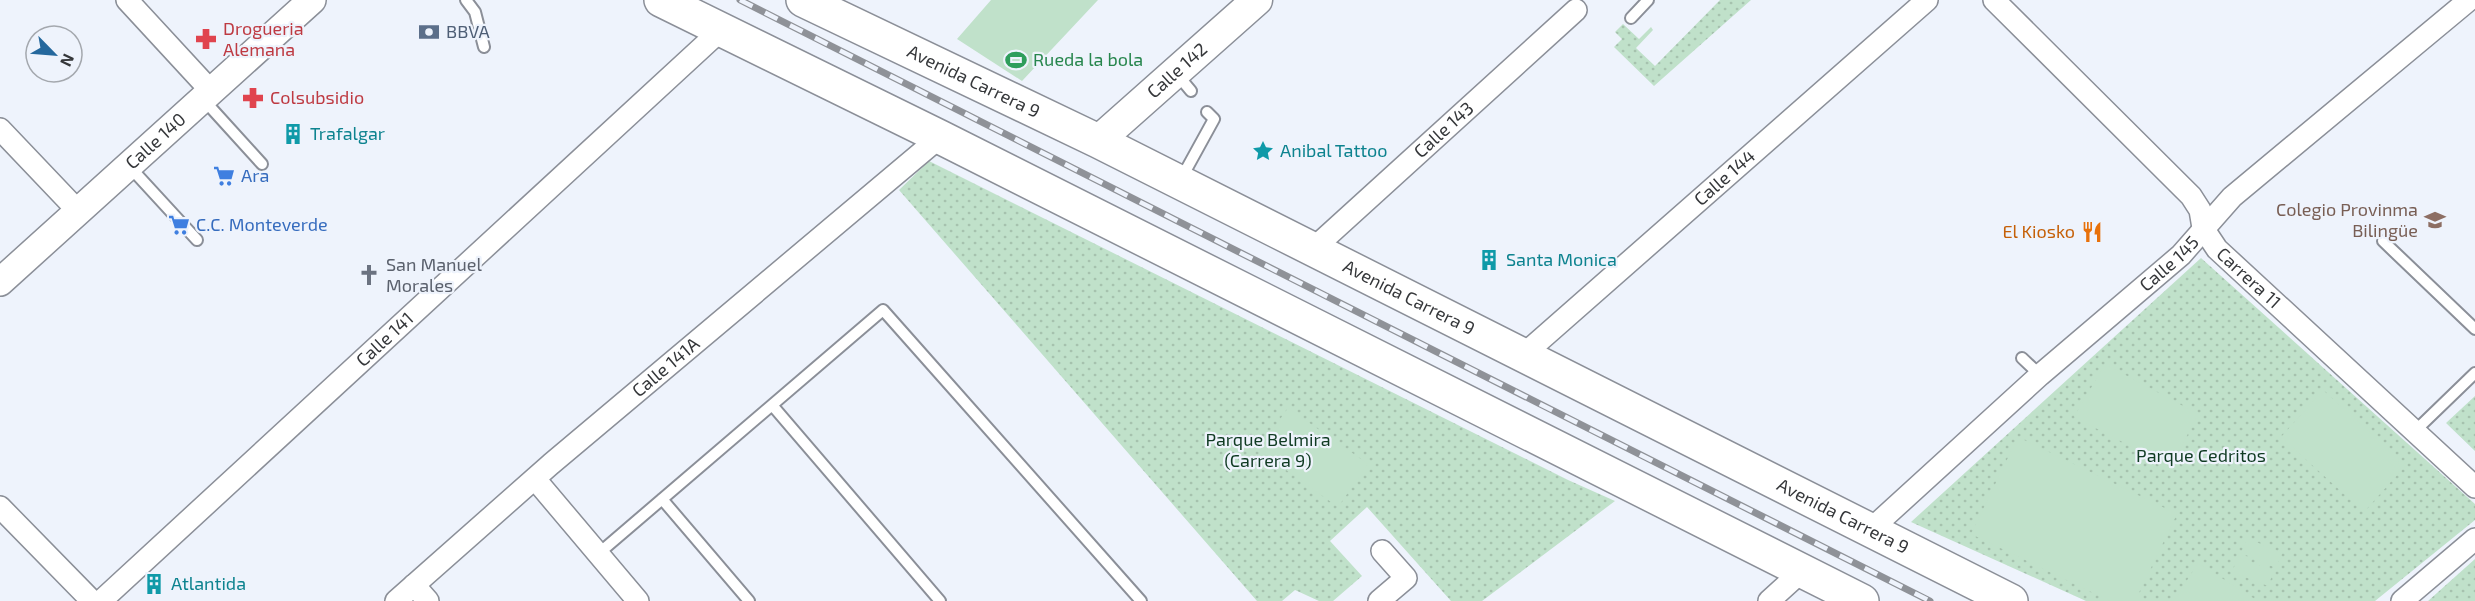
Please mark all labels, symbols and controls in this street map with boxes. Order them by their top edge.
place label: Drogueria Alemana [223,17,304,60]
bank icon: BBVA [417,20,441,44]
place label: BBVA [446,20,491,42]
north arrow [24,24,84,84]
pharmacy icon: Drogueria Alemana [194,27,218,51]
street label: Calle 142 [1142,37,1211,102]
street label: Avenida Carrera 9 [904,40,1044,122]
sports icon: Rueda la bola [1004,48,1028,72]
place label: Rueda la bola [1033,48,1143,70]
text: N [57,51,79,70]
pharmacy icon: Colsubsidio [241,86,265,110]
place label: Colsubsidio [270,86,364,108]
street label: Calle 143 [1409,97,1478,162]
street label: Calle 140 [120,108,190,173]
building icon: Trafalgar [281,122,305,146]
place label: Trafalgar [310,122,385,144]
place icon: Anibal Tattoo [1251,139,1275,163]
place label: Anibal Tattoo [1280,139,1388,161]
street label: Calle 144 [1689,144,1759,210]
supermarket icon: Ara [212,164,236,188]
place label: Ara [241,164,269,186]
place label: Colegio Provinma Bilingüe [2276,198,2418,241]
school or university icon: Colegio Provinma Bilingüe [2423,208,2447,232]
supermarket icon: C.C. Monteverde [167,213,191,237]
place label: C.C. Monteverde [196,213,328,235]
place label: El Kiosko [2002,220,2075,242]
restaurant icon: El Kiosko [2080,220,2104,244]
street label: Calle 145 [2134,231,2203,296]
street label: Carrera 11 [2213,242,2286,312]
building icon: Santa Monica [1477,248,1501,272]
place label: Santa Monica [1506,248,1617,270]
place label: San Manuel Morales [386,253,483,296]
street label: Avenida Carrera 9 [1340,254,1479,339]
church icon: San Manuel Morales [357,263,381,287]
street label: Calle 141 [351,307,417,371]
street label: Calle 141A [627,332,704,401]
park label: Parque Belmira (Carrera 9) [1205,428,1331,471]
park label: Parque Cedritos [2136,444,2266,466]
street label: Avenida Carrera 9 [1774,473,1913,558]
building icon: Atlantida [142,572,166,596]
place label: Atlantida [171,572,246,594]

